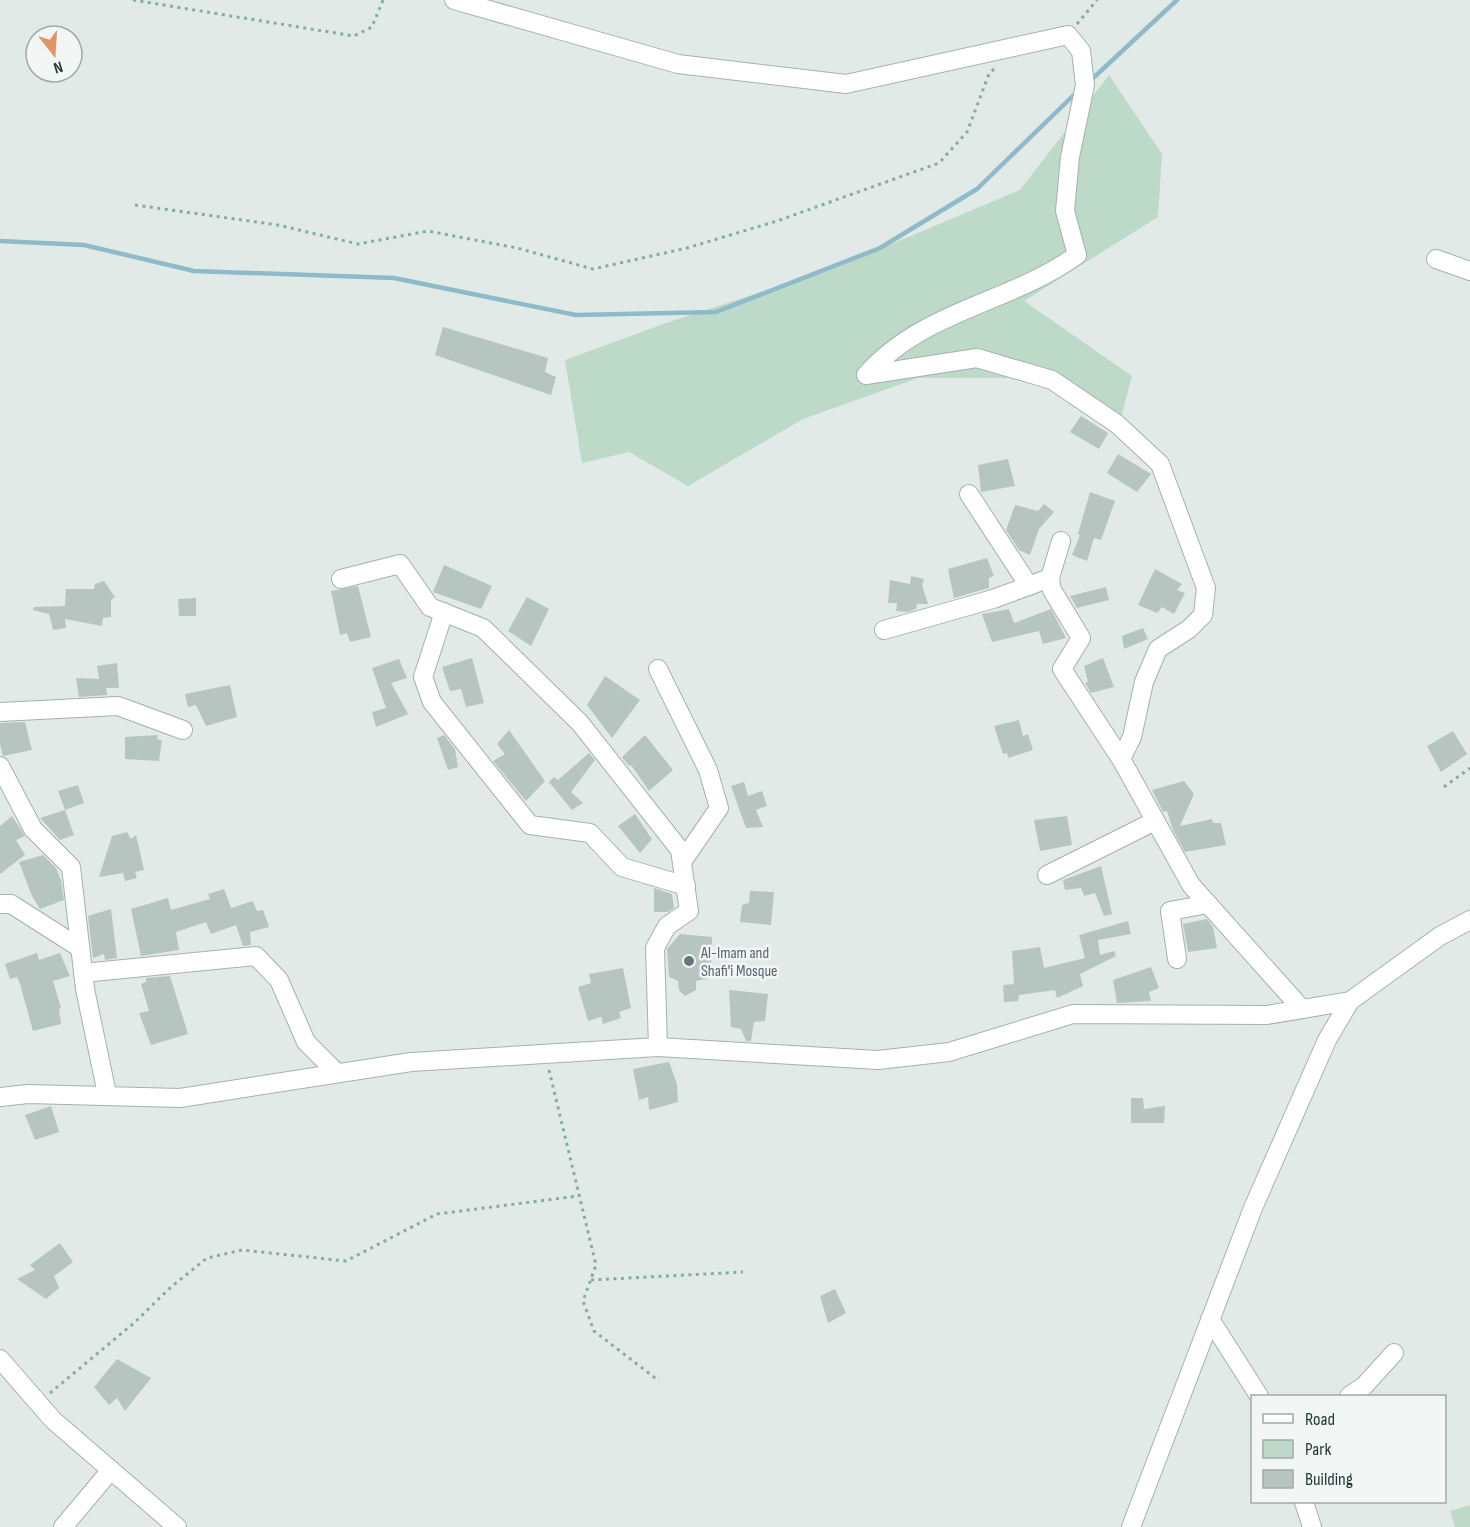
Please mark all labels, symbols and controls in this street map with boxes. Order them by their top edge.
north arrow [24,24,84,84]
text: N [51,57,65,77]
place label: Al-Imam and Shafi'i Mosque [700,944,778,981]
marker: Al-Imam and Shafi'i Mosque [682,954,696,968]
legend [1251,1395,1446,1503]
text: Road [1305,1409,1335,1430]
text: Park [1305,1439,1331,1460]
text: Building [1305,1469,1353,1490]

